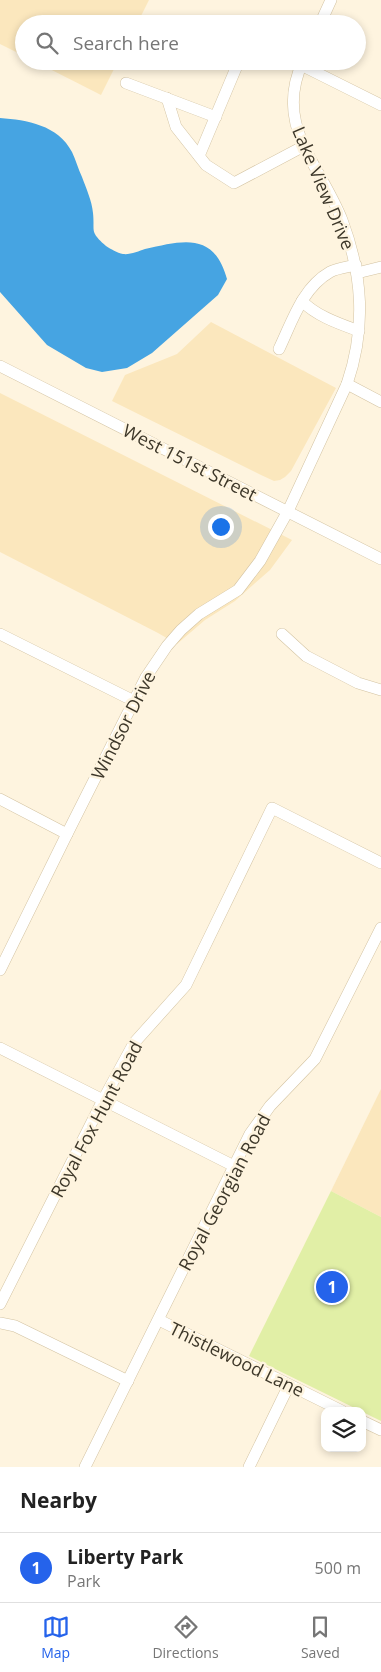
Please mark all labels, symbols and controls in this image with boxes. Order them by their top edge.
search box [15,15,366,70]
icon: search [33,29,61,57]
text: Search here [73,30,179,56]
street label: Lake View Drive [287,123,361,253]
street label: West 151st Street [119,418,261,506]
your location [208,514,234,540]
street label: Windsor Drive [85,667,161,783]
street label: Royal Fox Hunt Road [45,1037,147,1201]
street label: Royal Georgian Road [172,1109,276,1275]
pin: 1 [316,1268,348,1306]
street label: Thistlewood Lane [166,1316,308,1402]
map controls [321,1407,366,1452]
button: layers [321,1407,366,1452]
text: Nearby [20,1486,97,1514]
text: Liberty Park [67,1544,183,1570]
text: 1 [31,1557,41,1579]
text: 500 m [315,1557,361,1579]
text: Park [67,1570,100,1592]
tab: Map [41,1613,70,1662]
tab: Directions [152,1613,219,1662]
tab: Saved [301,1613,340,1662]

